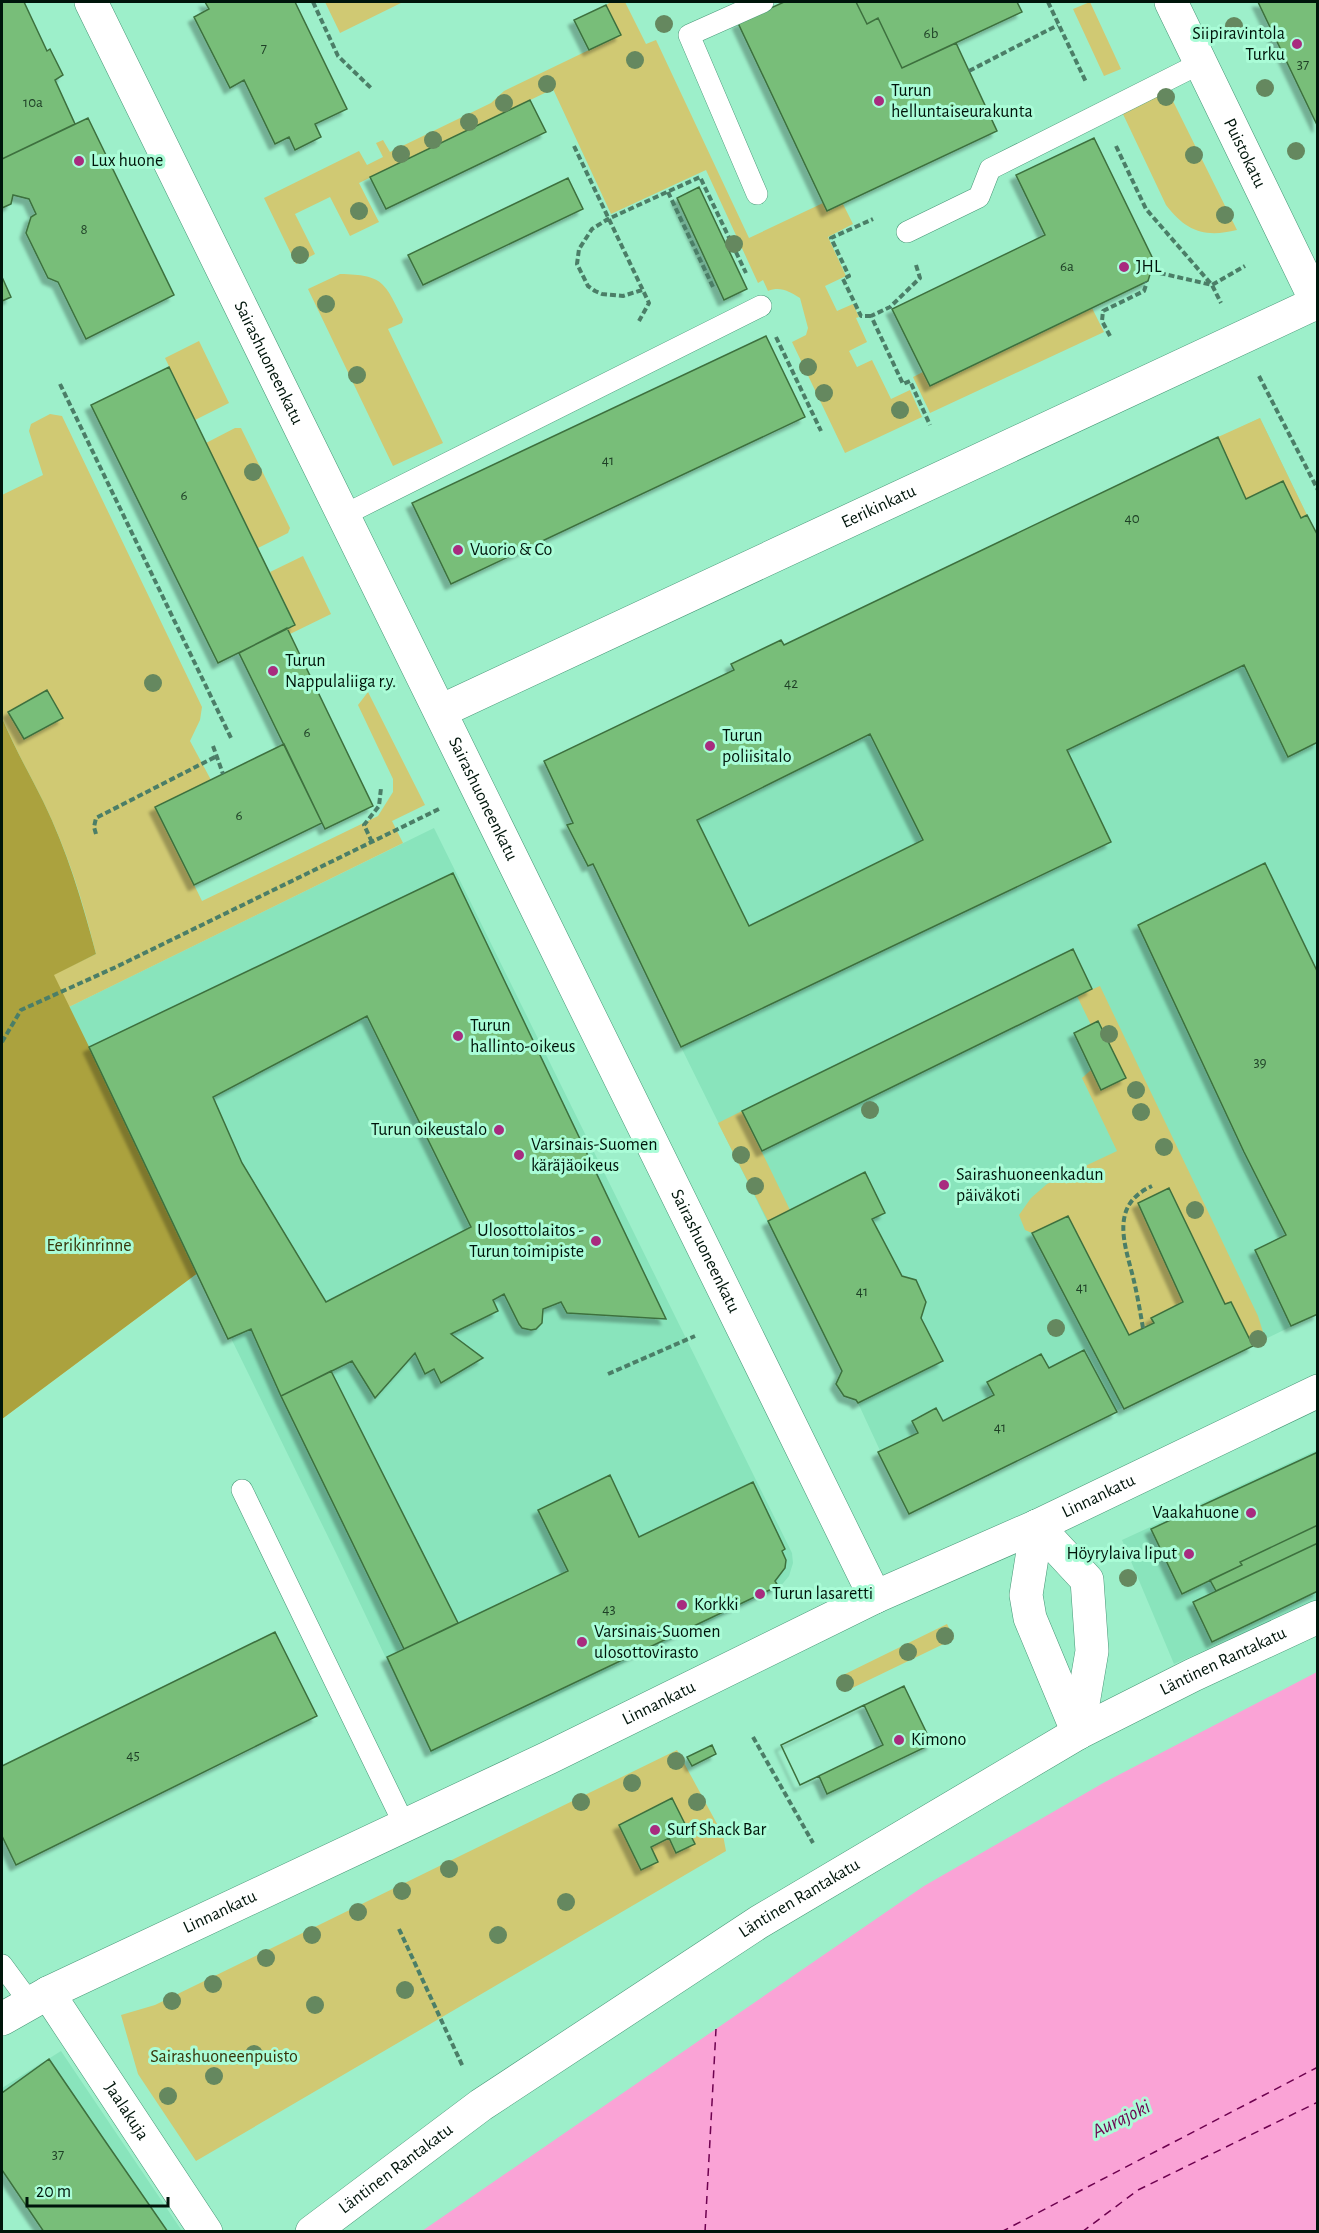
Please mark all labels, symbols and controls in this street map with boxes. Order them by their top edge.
place label: Siipiravintola Turku [1192,25,1285,64]
house number: 6b [924,26,939,41]
marker: Siipiravintola Turku [1290,37,1304,51]
house number: 7 [261,41,267,56]
house number: 37 [1297,57,1309,72]
place label: Turun helluntaiseurakunta [891,82,1033,121]
marker: Turun helluntaiseurakunta [872,94,886,108]
house number: 10a [23,95,43,110]
street label: Puistokatu [1220,116,1269,191]
place label: Lux huone [91,152,163,170]
marker: Lux huone [72,154,86,168]
house number: 8 [80,222,88,237]
place label: JHL [1136,258,1162,276]
house number: 6a [1060,259,1074,274]
marker: JHL [1117,260,1131,274]
street label: Sairashuoneenkatu [230,298,306,427]
house number: 41 [602,453,614,468]
street label: Eerikinkatu [839,482,919,532]
house number: 6 [180,488,188,503]
house number: 40 [1124,511,1140,526]
place label: Vuorio & Co [470,541,553,559]
marker: Vuorio & Co [451,543,465,557]
place label: Turun Nappulaliiga r.y. [285,652,396,691]
marker: Turun Nappulaliiga r.y. [266,664,280,678]
house number: 42 [784,676,798,691]
house number: 6 [303,725,311,740]
place label: Turun poliisitalo [722,727,792,766]
street label: Sairashuoneenkatu [445,734,521,863]
marker: Turun poliisitalo [703,739,717,753]
house number: 6 [235,808,243,823]
place label: Turun hallinto-oikeus [470,1017,575,1056]
marker: Turun hallinto-oikeus [451,1029,465,1043]
house number: 39 [1253,1055,1267,1070]
place label: Turun oikeustalo [371,1121,487,1139]
marker: Turun oikeustalo [492,1123,506,1137]
place label: Varsinais-Suomen käräjäoikeus [531,1136,658,1175]
marker: Varsinais-Suomen käräjäoikeus [512,1148,526,1162]
place label: Sairashuoneenkadun päiväkoti [956,1166,1104,1205]
marker: Sairashuoneenkadun päiväkoti [937,1178,951,1192]
street label: Sairashuoneenkatu [667,1187,743,1316]
place label: Ulosottolaitos - Turun toimipiste [469,1222,584,1261]
marker: Ulosottolaitos - Turun toimipiste [589,1234,603,1248]
park label: Eerikinrinne [46,1237,132,1255]
house number: 41 [1076,1280,1088,1295]
house number: 41 [856,1284,868,1299]
house number: 41 [994,1420,1006,1435]
street label: Linnankatu [1059,1471,1138,1522]
place label: Vaakahuone [1152,1504,1239,1522]
marker: Vaakahuone [1244,1506,1258,1520]
place label: Höyrylaiva liput [1066,1545,1177,1563]
marker: Höyrylaiva liput [1182,1547,1196,1561]
place label: Turun lasaretti [772,1585,873,1603]
marker: Turun lasaretti [753,1587,767,1601]
place label: Korkki [694,1596,739,1614]
marker: Korkki [675,1598,689,1612]
house number: 43 [602,1602,616,1617]
place label: Varsinais-Suomen ulosottovirasto [594,1623,721,1662]
street label: Läntinen Rantakatu [1157,1624,1289,1699]
marker: Varsinais-Suomen ulosottovirasto [575,1635,589,1649]
street label: Linnankatu [620,1678,698,1729]
place label: Kimono [911,1731,967,1749]
marker: Kimono [892,1733,906,1747]
house number: 45 [126,1748,140,1763]
place label: Surf Shack Bar [667,1821,767,1839]
marker: Surf Shack Bar [648,1823,662,1837]
street label: Läntinen Rantakatu [736,1855,863,1942]
street label: Linnankatu [181,1887,260,1937]
park label: Sairashuoneenpuisto [150,2048,298,2066]
street label: Jaalakuja [101,2079,152,2144]
water label: Aurajoki [1088,2096,1153,2142]
street label: Läntinen Rantakatu [336,2121,456,2217]
house number: 37 [52,2147,64,2162]
scale bar [27,2170,168,2208]
text: 20 m [36,2183,71,2201]

